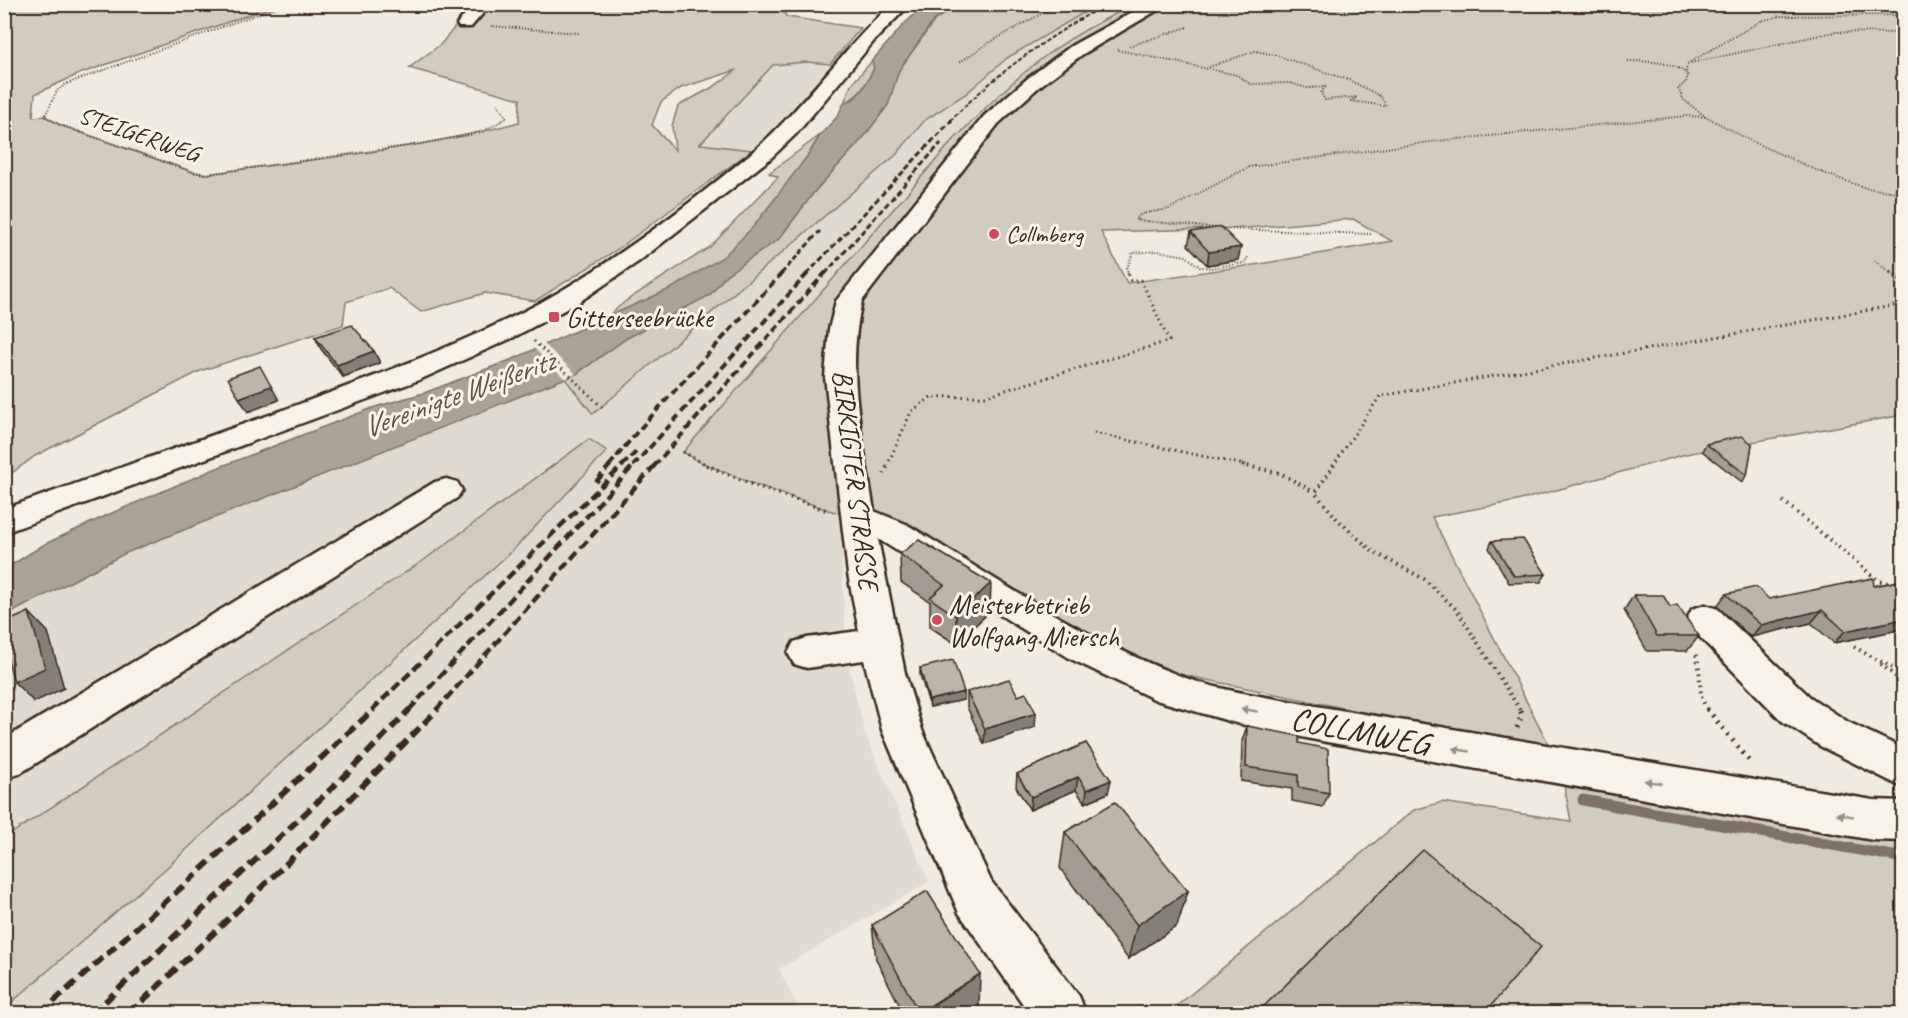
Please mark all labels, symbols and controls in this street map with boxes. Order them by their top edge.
street label: STEIGERWEG [75,99,206,170]
place label: Collmberg [1006,219,1084,249]
marker: Collmberg [987,227,1001,241]
place label: Gitterseebrücke [566,300,714,335]
marker: Gitterseebrücke [547,310,561,324]
water label: Vereinigte Weißeritz [357,340,563,446]
street label: BIRKIGTER STRASSE [825,368,887,596]
place label: Meisterbetrieb Wolfgang Miersch [949,587,1119,654]
marker: Meisterbetrieb Wolfgang Miersch [930,613,944,627]
street label: COLLMWEG [1288,697,1437,766]
one-way arrow [1239,705,1258,714]
one-way arrow [1451,745,1470,754]
one-way arrow [1644,777,1663,786]
one-way arrow [1836,810,1855,819]

